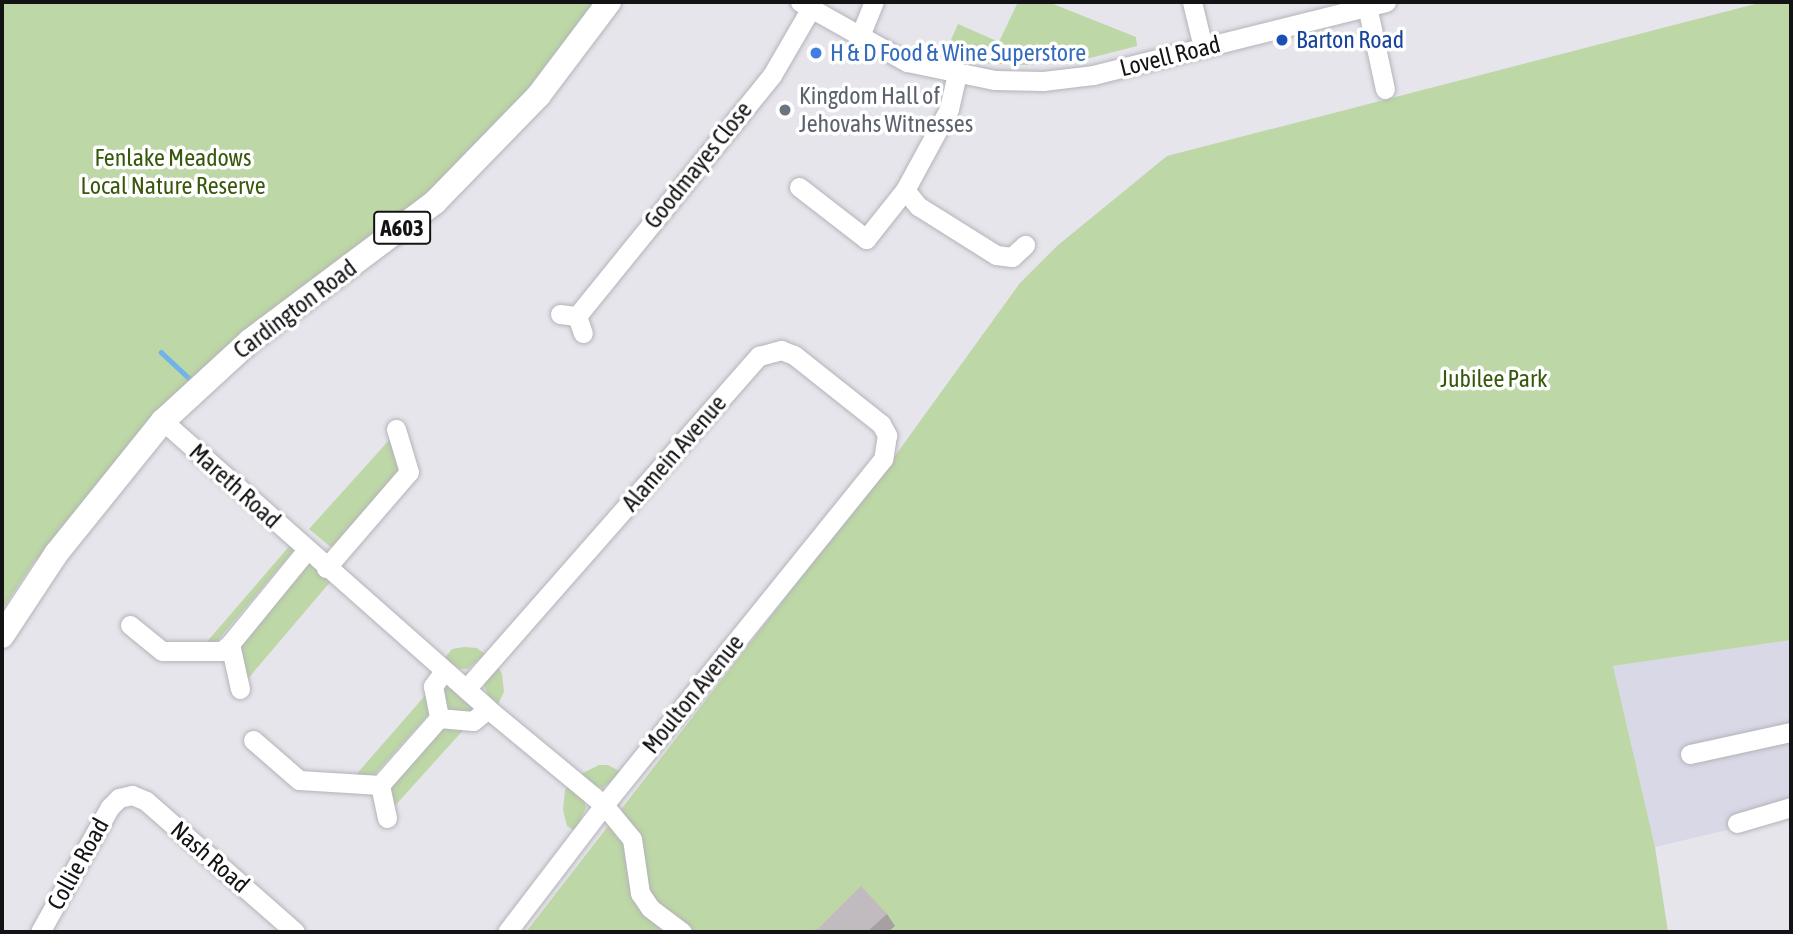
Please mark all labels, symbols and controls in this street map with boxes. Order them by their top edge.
place label: Barton Road [1296,26,1404,54]
street label: Lovell Road [1117,30,1223,82]
marker: Barton Road [1274,32,1290,48]
place label: H & D Food & Wine Superstore [830,39,1086,67]
marker: H & D Food & Wine Superstore [808,45,824,61]
place label: Kingdom Hall of Jehovahs Witnesses [799,82,973,138]
street label: Goodmayes Close [638,96,758,234]
marker: Kingdom Hall of Jehovahs Witnesses [777,102,793,118]
park label: Fenlake Meadows Local Nature Reserve [80,144,266,200]
road number: A603 [372,208,432,247]
street label: Cardington Road [228,253,362,365]
park label: Jubilee Park [1440,365,1548,393]
street label: Alamein Avenue [616,389,732,517]
street label: Mareth Road [183,438,287,534]
street label: Moulton Avenue [636,629,750,759]
street label: Collie Road [41,813,115,915]
street label: Nash Road [165,815,255,899]

